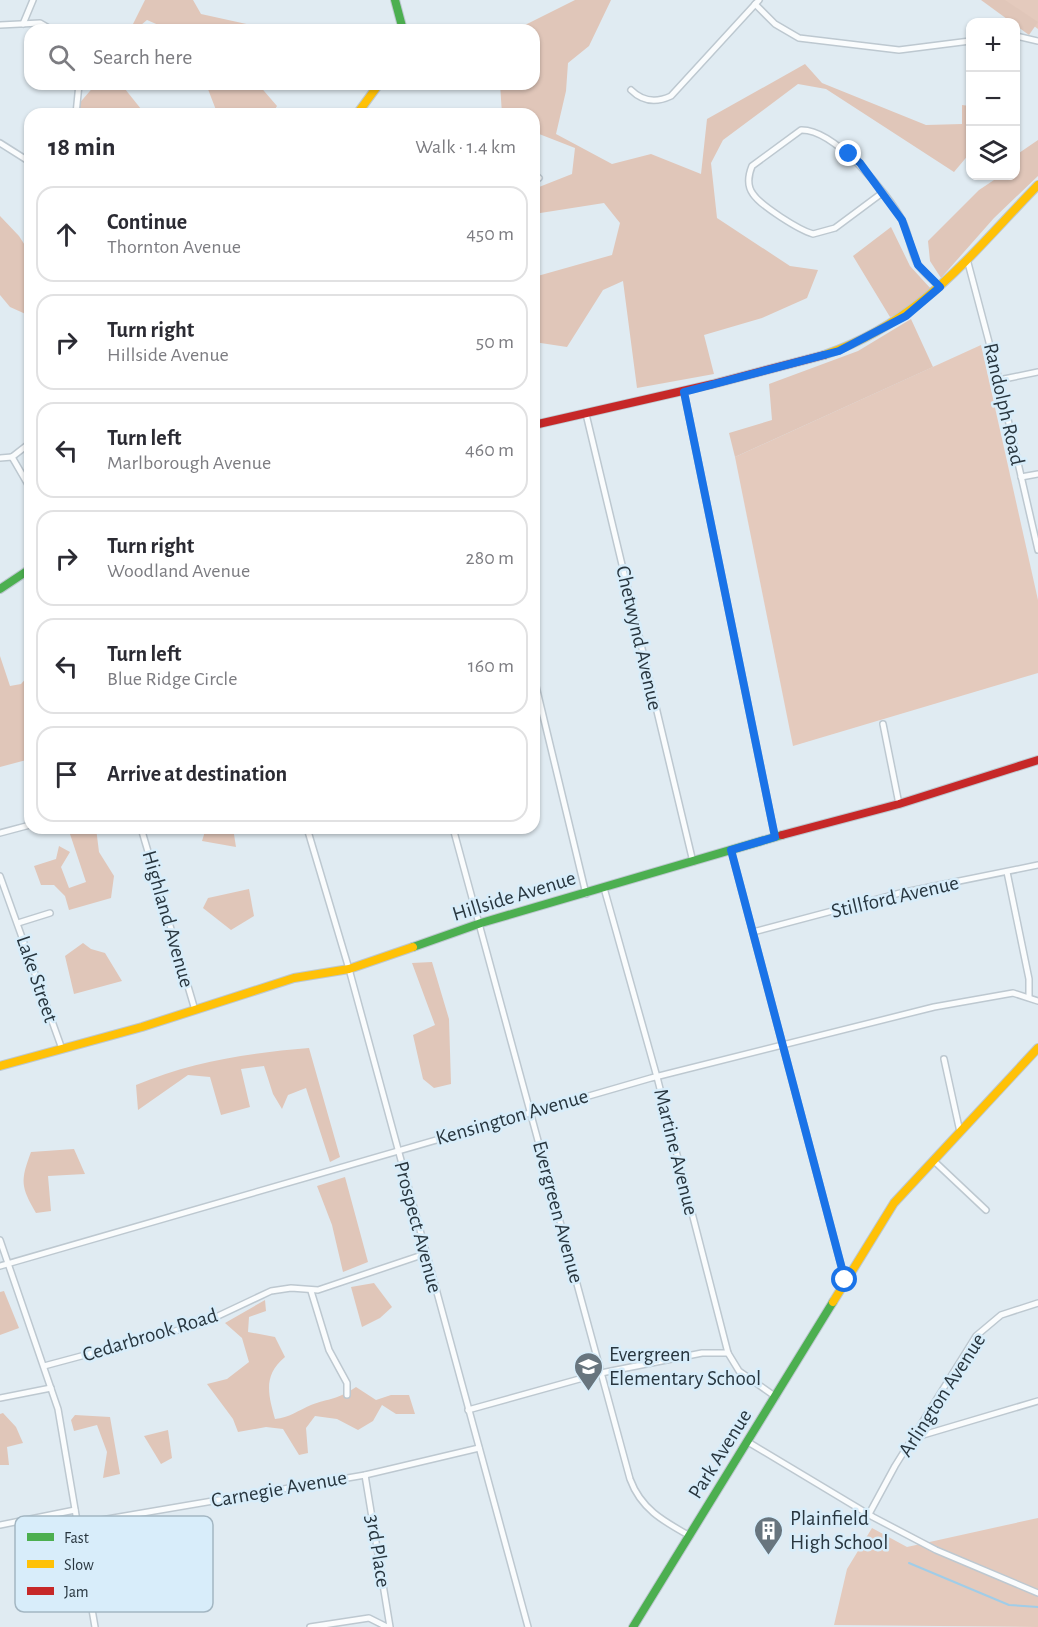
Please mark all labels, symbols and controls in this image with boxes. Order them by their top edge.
map controls [966,18,1020,180]
button: + [966,18,1020,72]
search box [24,24,540,90]
icon: search [45,41,78,74]
text: Search here [93,46,192,68]
button: − [966,72,1020,126]
button: layers [966,126,1020,180]
text: 18 min [48,134,116,160]
text: Walk · 1.4 km [415,137,516,157]
route end [835,140,861,166]
text: Continue [107,211,187,233]
icon: ahead [50,218,83,251]
text: 450 m [466,224,514,244]
text: Thornton Avenue [107,237,241,257]
text: Turn right [107,319,194,341]
icon: right [50,326,83,359]
text: 50 m [476,332,514,352]
street label: Randolph Road [980,341,1028,467]
text: Hillside Avenue [107,345,229,365]
text: Turn left [107,427,181,449]
icon: left [50,434,83,467]
text: 460 m [465,440,514,460]
text: Marlborough Avenue [107,453,271,473]
text: Turn right [107,535,194,557]
icon: right [50,542,83,575]
text: 280 m [466,548,514,568]
text: Woodland Avenue [107,561,250,581]
street label: Chetwynd Avenue [612,564,666,712]
text: Turn left [107,643,181,665]
icon: left [50,650,83,683]
text: 160 m [468,656,514,676]
text: Blue Ridge Circle [107,669,237,689]
icon: arrive [50,758,83,791]
text: Arrive at destination [107,763,287,785]
street label: Highland Avenue [138,848,198,990]
street label: Hillside Avenue [450,867,578,925]
street label: Stillford Avenue [829,872,961,922]
street label: Lake Street [12,933,62,1025]
street label: Kensington Avenue [433,1085,591,1149]
street label: Martine Avenue [650,1087,702,1217]
street label: Evergreen Avenue [529,1139,587,1285]
street label: Prospect Avenue [390,1159,446,1295]
route start [831,1266,857,1292]
street label: Cedarbrook Road [80,1304,220,1366]
street label: Arlington Avenue [894,1330,990,1460]
place label: Evergreen Elementary School [609,1344,761,1389]
school or university icon: Evergreen Elementary School [572,1350,604,1392]
street label: Park Avenue [684,1406,756,1502]
street label: Carnegie Avenue [210,1467,348,1511]
place label: Plainfield High School [790,1508,888,1553]
street label: 3rd Place [362,1513,394,1589]
building icon: Plainfield High School [753,1514,785,1556]
legend [15,1516,213,1612]
text: Fast [64,1530,89,1546]
text: Slow [64,1557,94,1573]
text: Jam [64,1584,89,1600]

